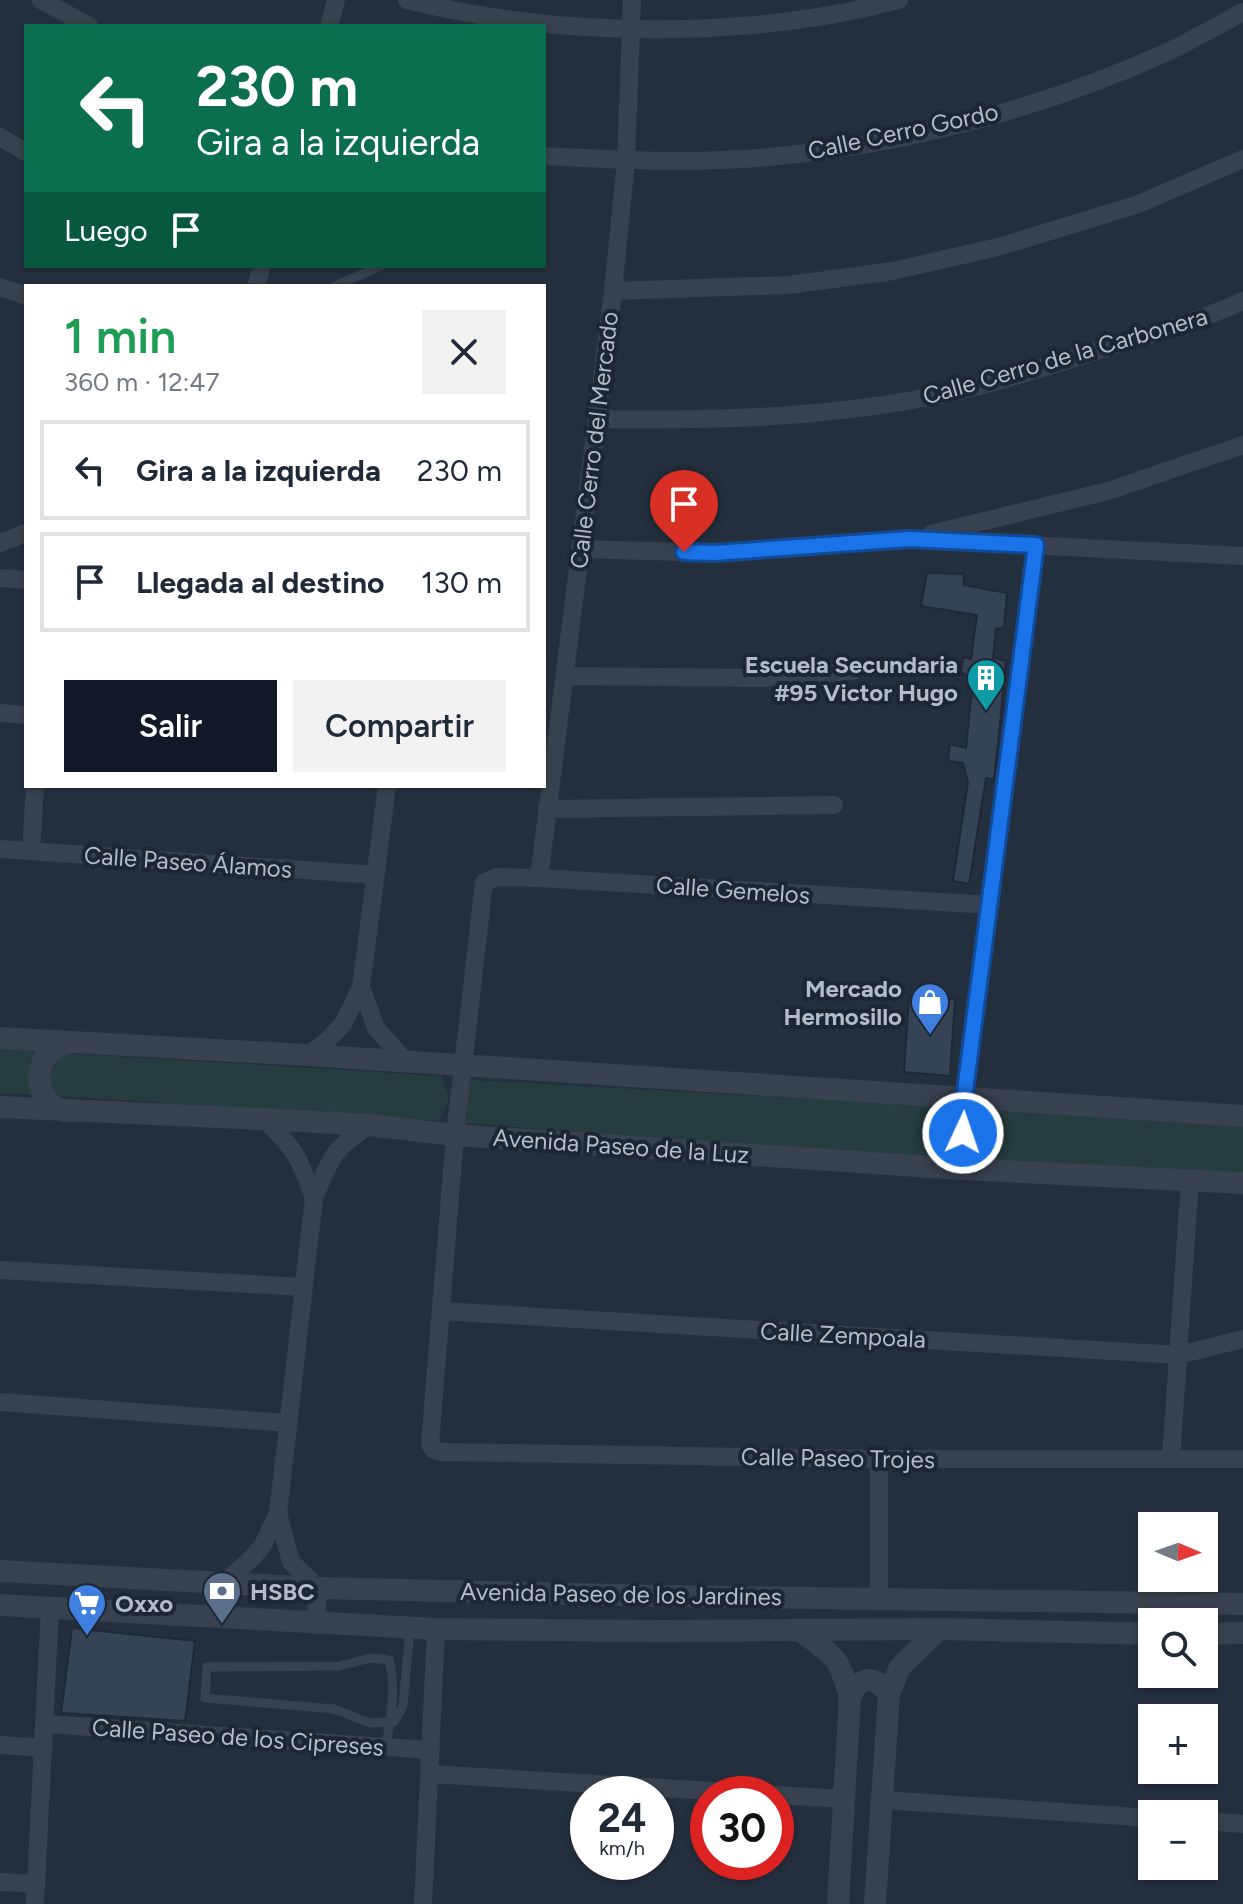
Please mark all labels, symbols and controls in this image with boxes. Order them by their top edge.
text: 230 m [196,53,358,120]
icon: left [64,56,168,160]
street label: Calle Cerro Gordo [805,97,1001,165]
text: Gira a la izquierda [196,121,480,164]
icon: arrive [164,208,208,252]
text: Luego [64,212,148,249]
street label: Calle Cerro de la Carbonera [919,301,1211,411]
text: 1 min [64,307,176,365]
button: close [422,310,506,394]
street label: Calle Cerro del Mercado [564,310,624,570]
text: 360 m · 12:47 [64,366,219,398]
icon: left [68,448,112,492]
text: Gira a la izquierda [136,452,381,489]
text: 230 m [417,452,502,489]
pin [650,470,718,552]
icon: arrive [662,482,706,526]
icon: arrive [68,560,112,604]
text: Llegada al destino [136,564,384,601]
text: 130 m [421,564,502,601]
place label: Escuela Secundaria #95 Victor Hugo [745,650,958,707]
building icon: Escuela Secundaria #95 Victor Hugo [965,657,1007,712]
button: Salir [64,680,277,772]
button: Compartir [293,680,506,772]
street label: Calle Paseo Álamos [83,840,293,884]
street label: Calle Gemelos [655,870,811,910]
place label: Mercado Hermosillo [784,974,902,1031]
shop icon: Mercado Hermosillo [909,981,951,1036]
position arrow [921,1091,1005,1175]
street label: Avenida Paseo de la Luz [492,1123,750,1169]
street label: Calle Zempoala [759,1316,927,1354]
street label: Calle Paseo Trojes [741,1442,935,1474]
north arrow [1138,1512,1218,1592]
map controls [1138,1512,1218,1880]
bank icon: HSBC [201,1570,243,1625]
place label: HSBC [250,1577,315,1606]
street label: Avenida Paseo de los Jardines [460,1577,782,1611]
supermarket icon: Oxxo [66,1582,108,1637]
place label: Oxxo [115,1589,173,1618]
button: search [1138,1608,1218,1688]
button: + [1138,1704,1218,1784]
street label: Calle Paseo de los Cipreses [91,1712,385,1762]
speed limit sign: 30 [690,1776,794,1880]
text: 24 [598,1794,646,1842]
button: − [1138,1800,1218,1880]
text: km/h [599,1836,645,1860]

